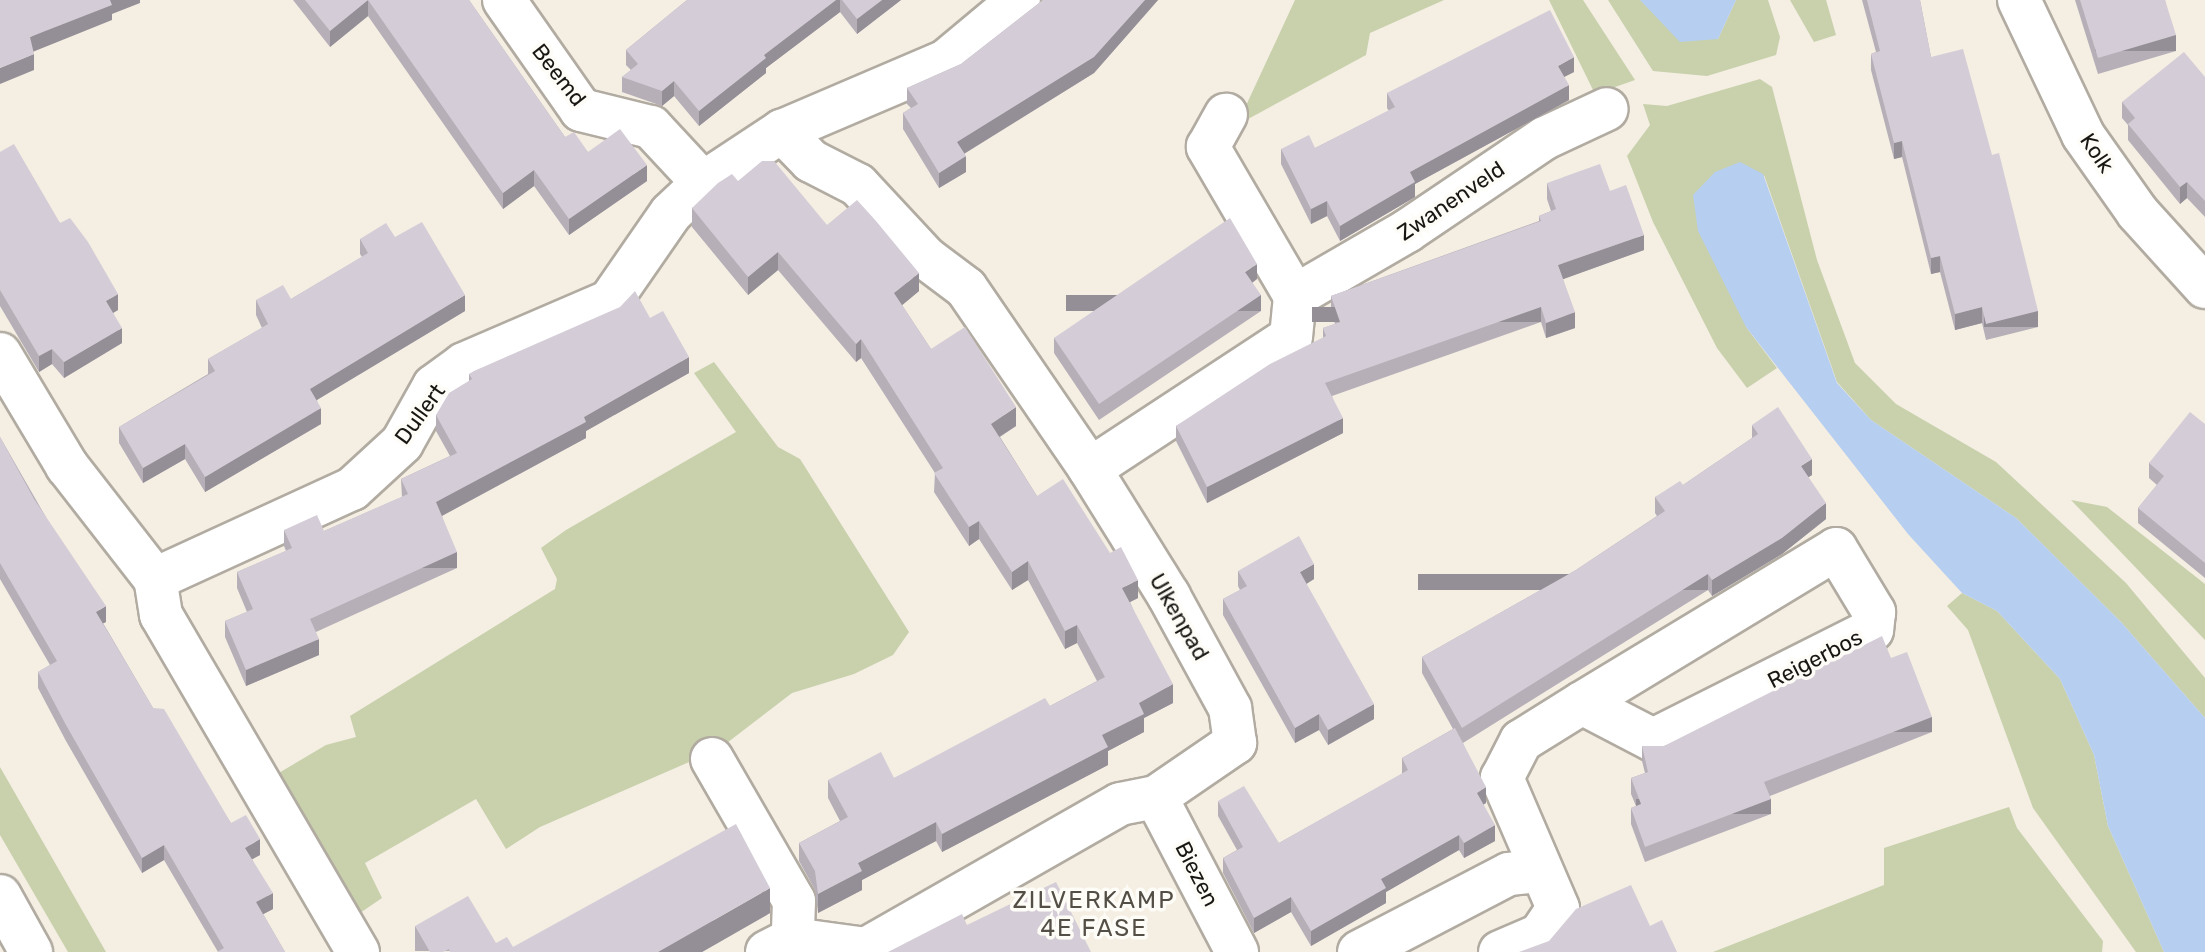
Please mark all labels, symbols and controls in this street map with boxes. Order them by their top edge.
street label: Beemd [526,39,592,111]
street label: Kolk [2074,128,2120,178]
street label: Zwanenveld [1392,156,1510,246]
street label: Dullert [389,379,451,449]
street label: Ulkenpad [1144,569,1214,665]
street label: Reigerbos [1763,624,1867,694]
street label: Biezen [1170,837,1224,911]
district label: ZILVERKAMP 4E FASE [1012,887,1176,943]

